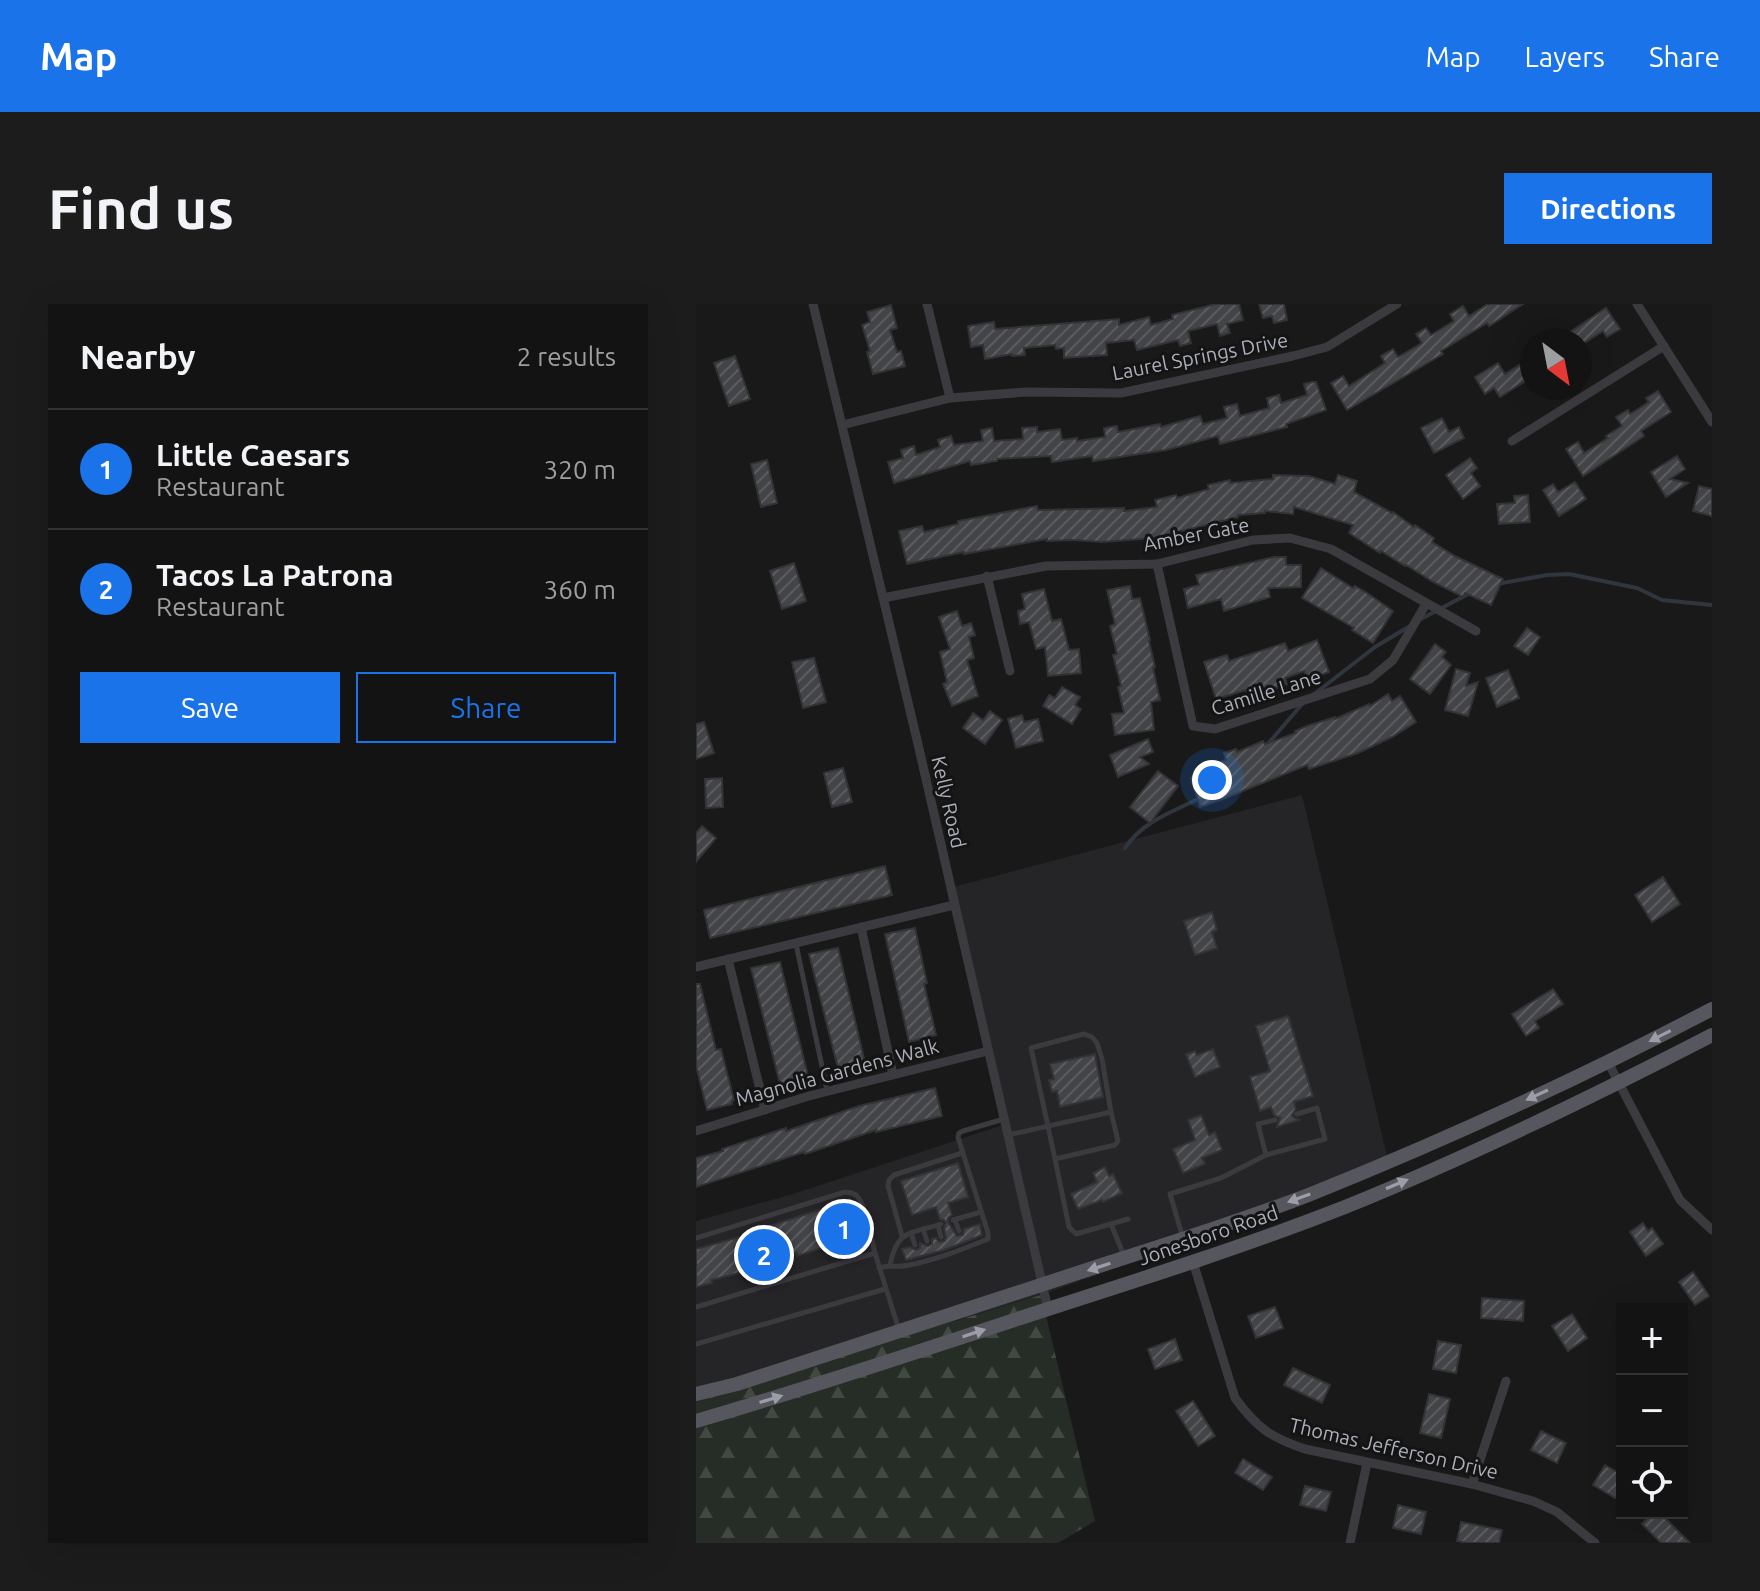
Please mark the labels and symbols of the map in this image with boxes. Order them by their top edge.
street label: Laurel Springs Drive [1110,328,1290,384]
north arrow [1520,328,1592,400]
street label: Amber Gate [1141,512,1251,556]
street label: Camille Lane [1208,664,1324,720]
street label: Kelly Road [927,754,971,850]
your location [1192,760,1232,800]
one-way arrow [1649,1029,1672,1042]
street label: Magnolia Gardens Walk [733,1034,941,1110]
one-way arrow [1525,1088,1549,1101]
one-way arrow [1385,1178,1409,1191]
one-way arrow [1286,1192,1310,1205]
pin: 1 [818,1199,870,1259]
street label: Jonesboro Road [1135,1200,1281,1270]
pin: 2 [738,1225,790,1285]
one-way arrow [1086,1261,1110,1273]
one-way arrow [962,1327,986,1339]
one-way arrow [759,1392,783,1405]
street label: Thomas Jefferson Drive [1287,1413,1501,1483]

